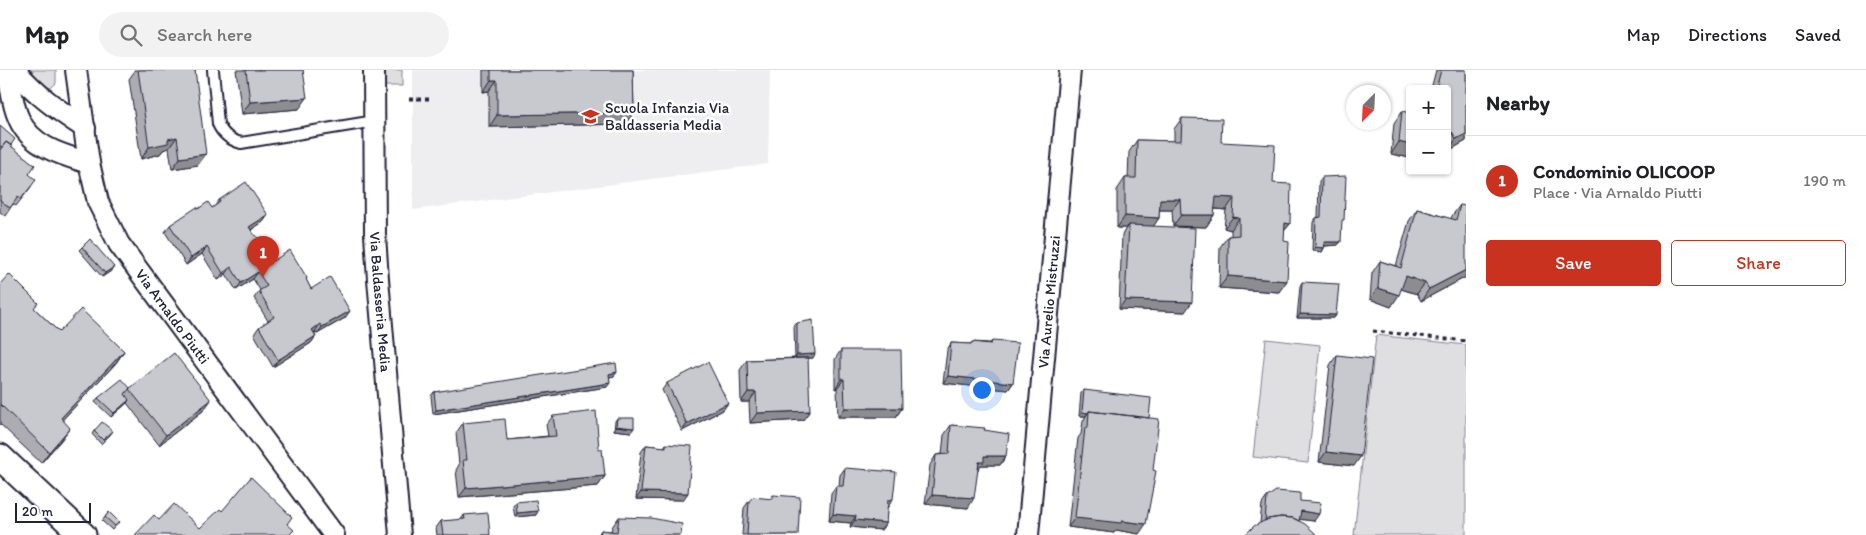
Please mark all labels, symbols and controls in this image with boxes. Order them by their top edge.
search box [99,12,449,57]
text: Map [25,20,69,49]
icon: search [117,21,145,49]
text: Search here [157,23,252,46]
text: Map [1627,24,1660,46]
text: Directions [1688,24,1767,46]
text: Saved [1795,24,1841,46]
north arrow [1346,85,1391,130]
map controls [1406,85,1451,175]
button: + [1406,85,1451,130]
text: Nearby [1486,90,1550,115]
place label: Scuola Infanzia Via Baldasseria Media [605,99,730,134]
school or university icon: Scuola Infanzia Via Baldasseria Media [581,107,601,127]
button: − [1406,130,1451,175]
text: Condominio OLICOOP [1533,160,1715,183]
text: 1 [1498,171,1506,190]
text: 190 m [1803,171,1846,190]
text: Place · Via Arnaldo Piutti [1533,183,1702,202]
street label: Via Baldasseria Media [366,231,395,373]
street label: Via Aurelio Mistruzzi [1034,235,1064,369]
pin: 1 [247,236,279,277]
button: Save [1486,240,1661,286]
button: Share [1671,240,1846,286]
street label: Via Arnaldo Piutti [132,265,214,368]
your location [969,377,995,403]
scale bar [15,500,91,523]
text: 20 m [22,503,53,520]

